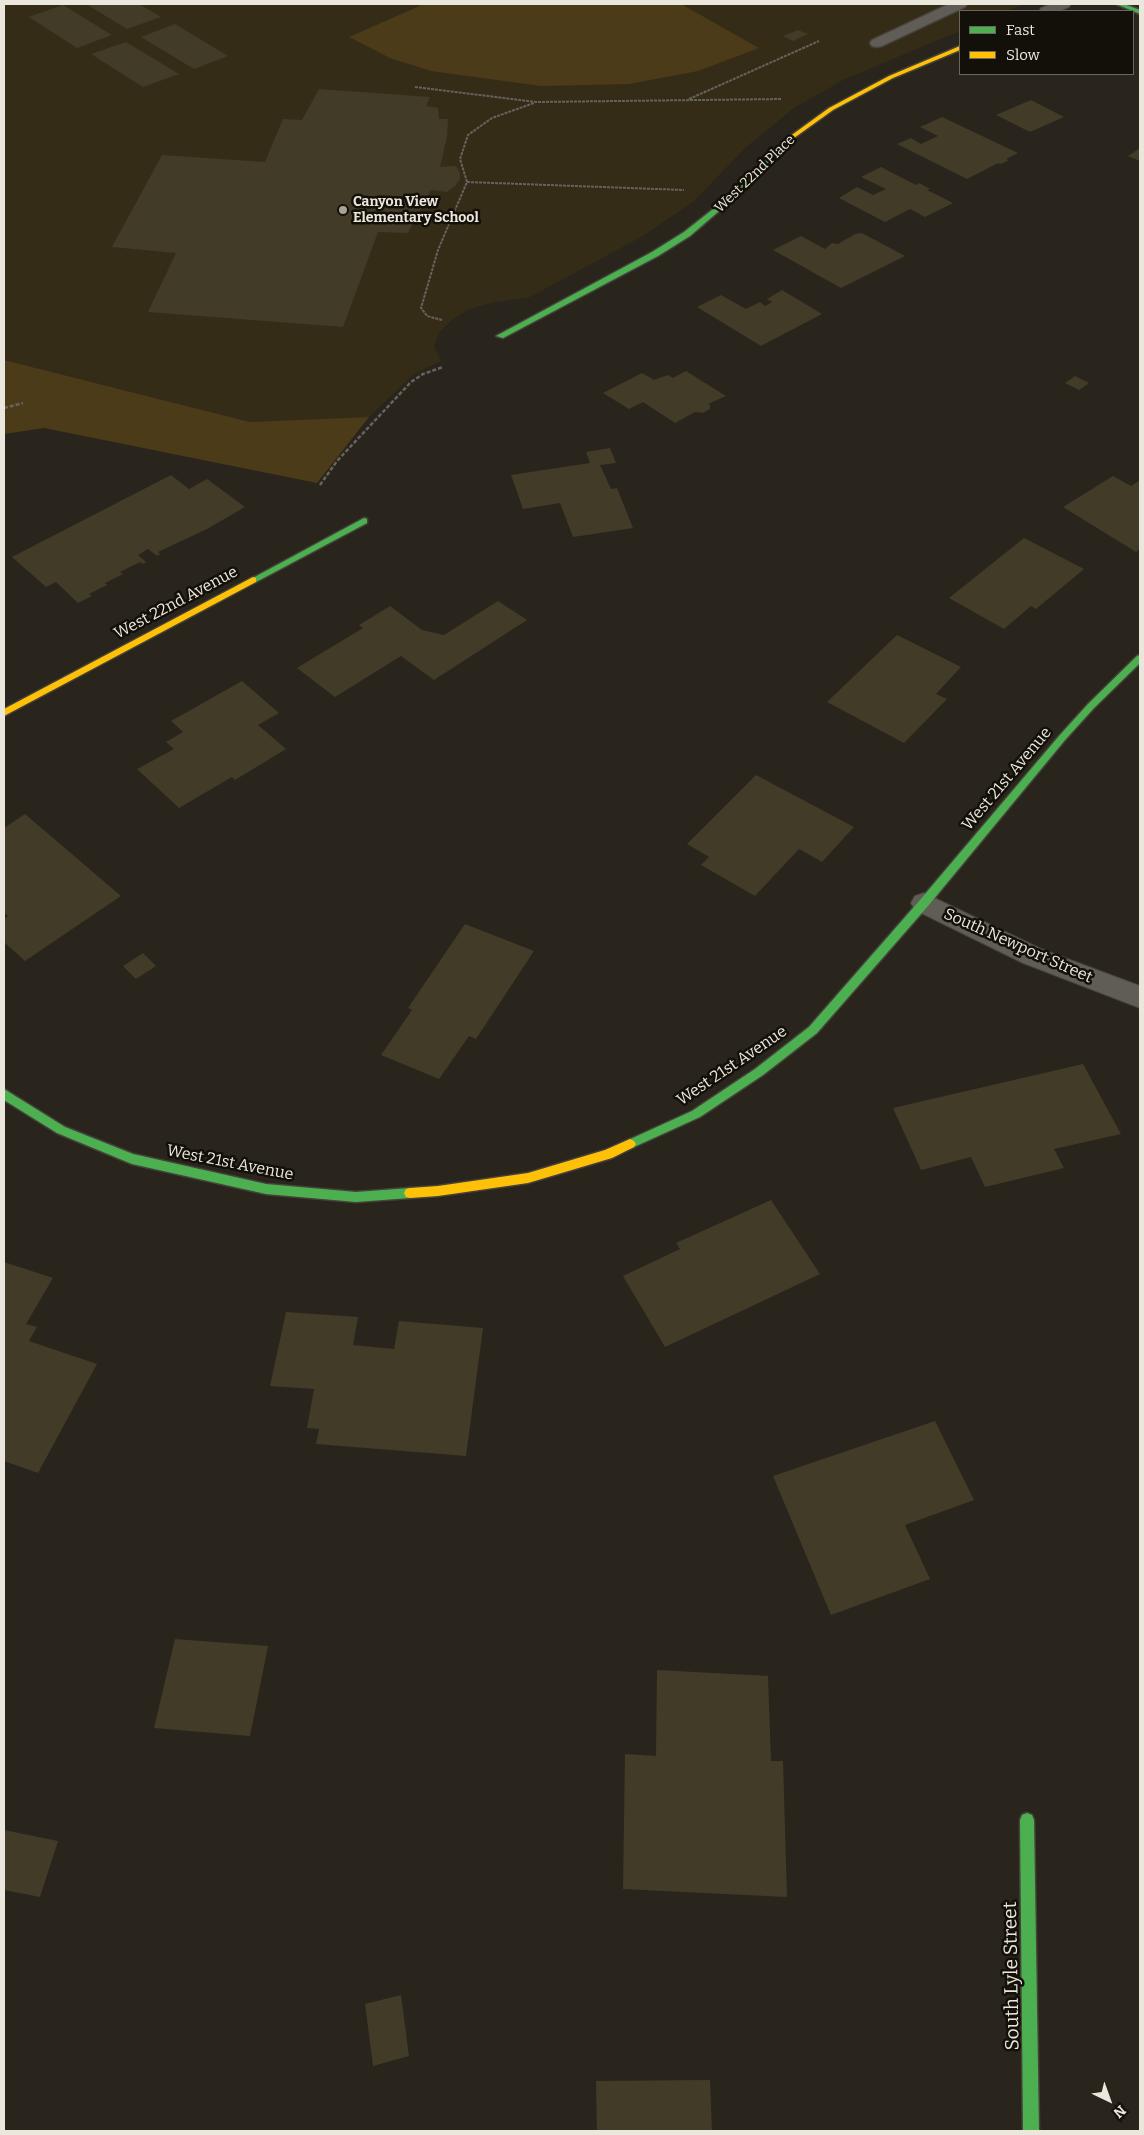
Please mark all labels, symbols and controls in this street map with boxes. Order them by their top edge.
legend [959,10,1134,75]
text: Fast [1006,21,1035,39]
text: Slow [1006,46,1040,64]
street label: West 22nd Place [711,131,799,217]
place label: Canyon View Elementary School [353,194,479,226]
marker: Canyon View Elementary School [337,204,349,216]
street label: West 22nd Avenue [111,562,241,644]
street label: West 21st Avenue [958,724,1056,834]
street label: South Newport Street [941,905,1095,987]
street label: West 21st Avenue [673,1022,791,1110]
street label: West 21st Avenue [165,1141,295,1185]
street label: South Lyle Street [999,1901,1025,2051]
north arrow [1084,2075,1134,2125]
text: N [1110,2102,1129,2121]

